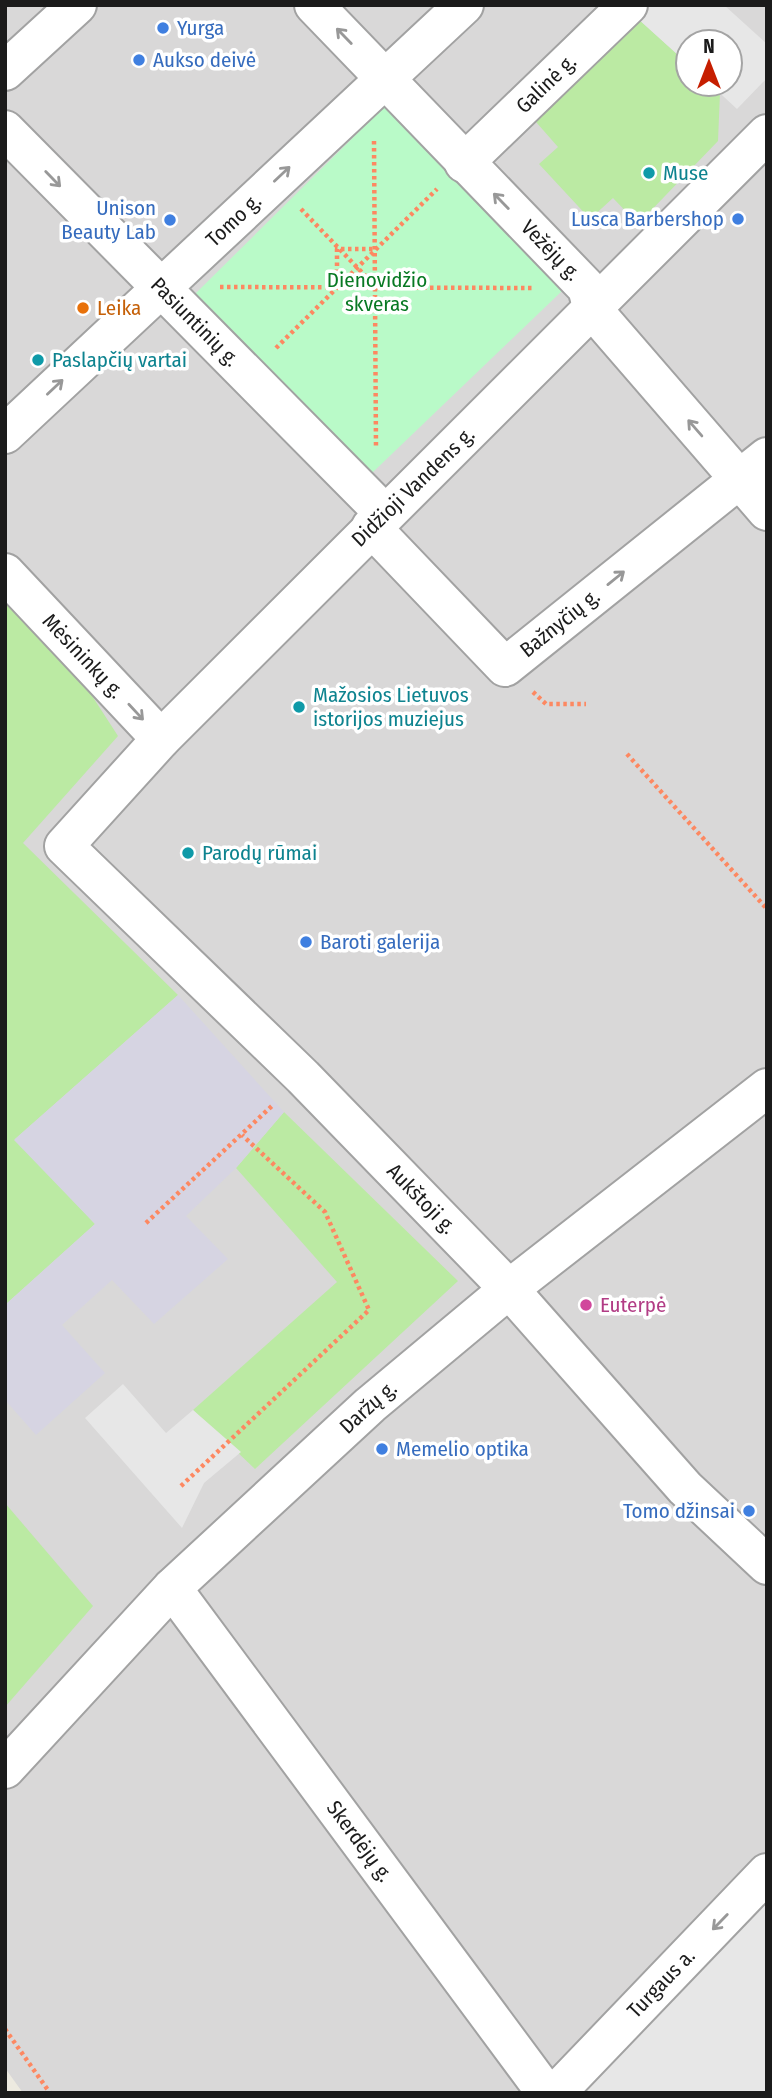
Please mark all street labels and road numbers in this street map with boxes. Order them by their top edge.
street label: Galinė g. [511,49,582,119]
street label: Tomo g. [201,188,267,252]
street label: Vežėjų g. [516,215,586,286]
street label: Pasiuntinių g. [145,272,245,372]
street label: Didžioji Vandens g. [346,422,480,552]
street label: Bažnyčių g. [515,583,605,663]
street label: Mėsininkų g. [37,608,129,704]
street label: Aukštoji g. [381,1158,461,1240]
street label: Daržų g. [334,1375,402,1440]
street label: Skerdėjų g. [321,1795,398,1887]
street label: Turgaus a. [622,1943,700,2023]

